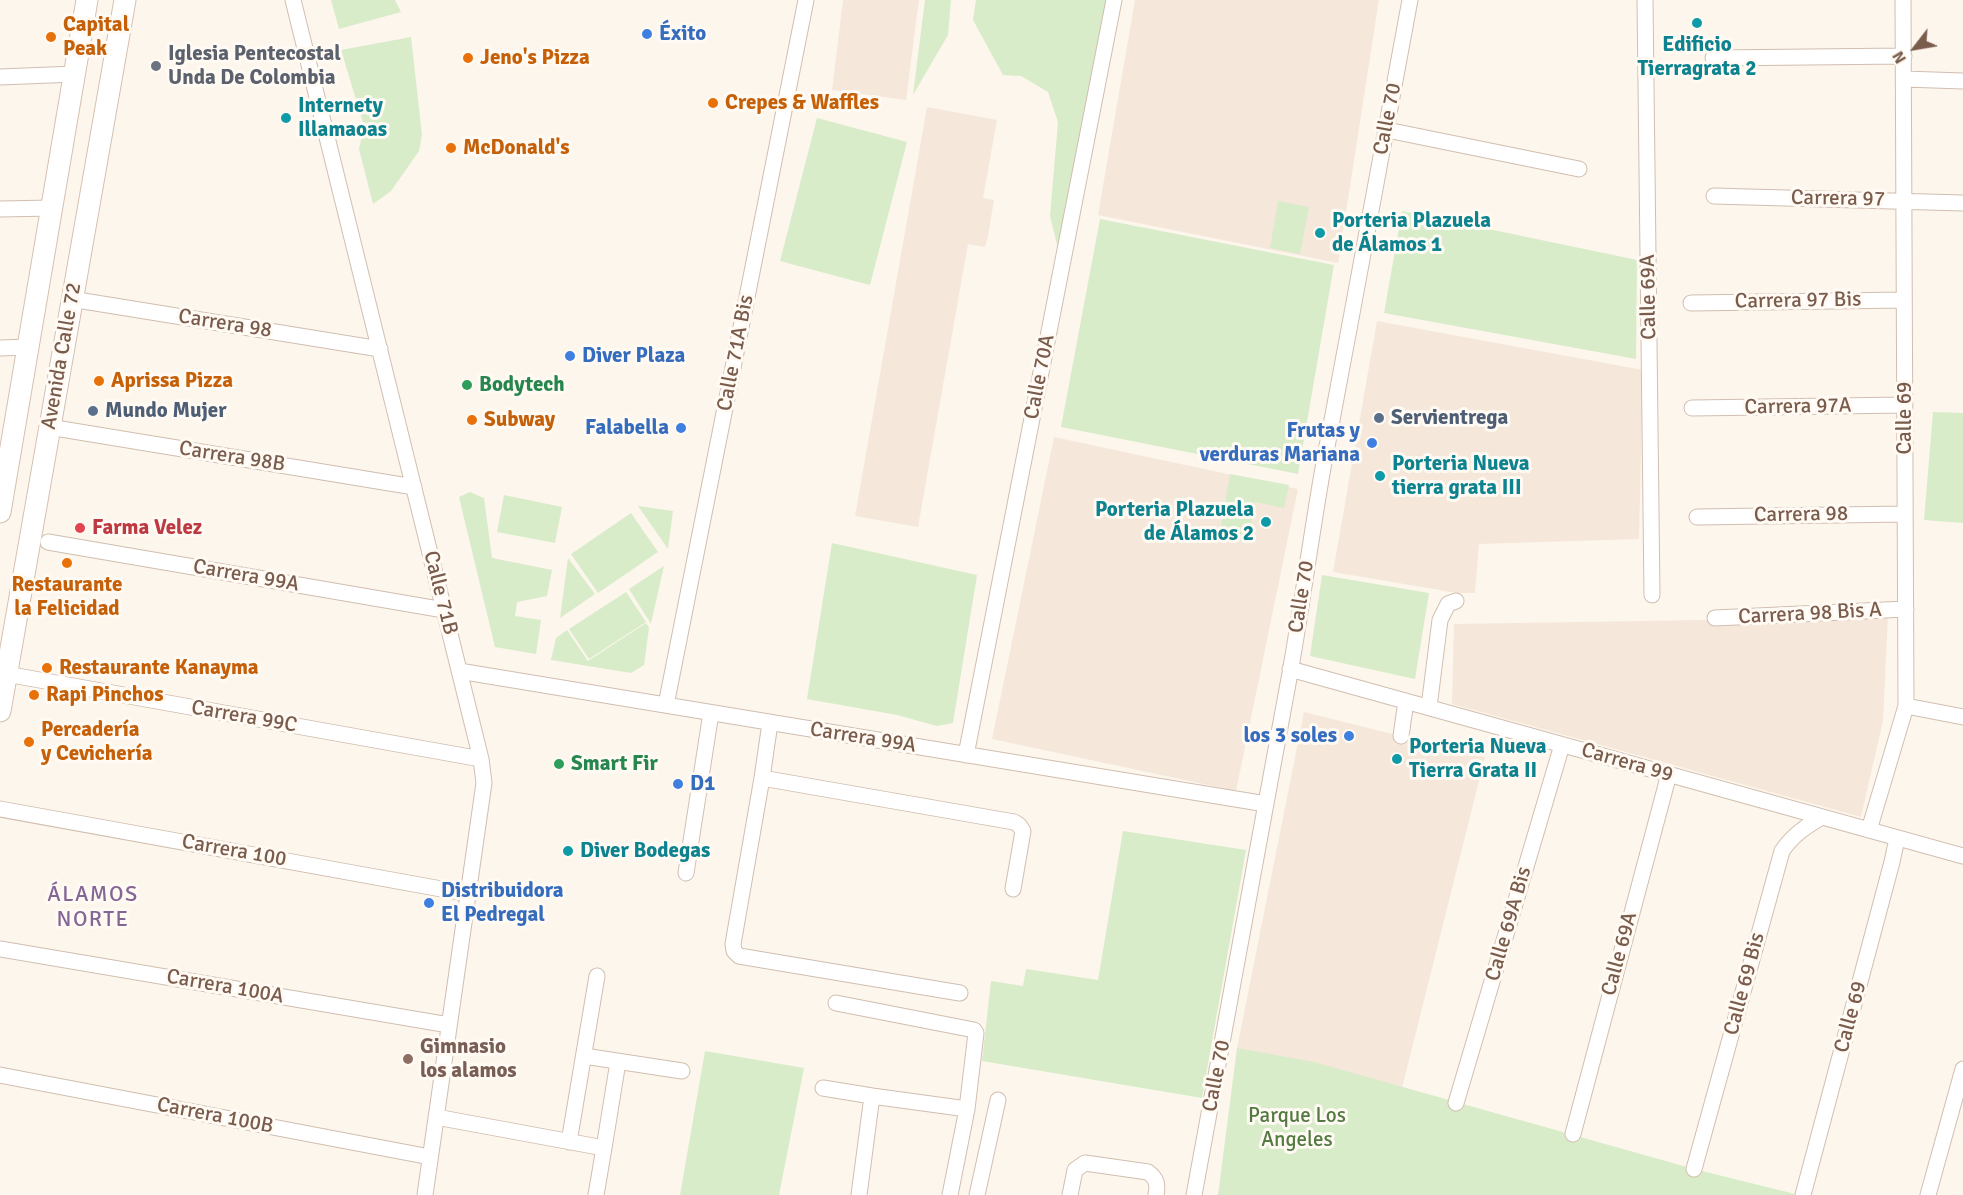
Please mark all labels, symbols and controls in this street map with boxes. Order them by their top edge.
place label: Capital Peak [63,12,129,62]
marker: Edificio Tierragrata 2 [1690,16,1704,30]
north arrow [1885,18,1945,78]
place label: Éxito [659,21,706,47]
marker: Éxito [640,27,654,41]
marker: Capital Peak [44,30,58,44]
place label: Edificio Tierragrata 2 [1637,32,1757,82]
place label: Iglesia Pentecostal Unda De Colombia [168,41,341,91]
place label: Jeno's Pizza [480,45,590,71]
text: N [1888,47,1911,67]
marker: Jeno's Pizza [461,51,475,65]
marker: Iglesia Pentecostal Unda De Colombia [149,59,163,73]
street label: Calle 70 [1369,81,1407,157]
place label: Crepes & Waffles [725,90,879,116]
place label: Internety Illamaoas [298,93,387,143]
marker: Crepes & Waffles [706,96,720,110]
marker: Internety Illamaoas [279,111,293,125]
place label: McDonald's [463,135,570,161]
marker: McDonald's [444,141,458,155]
street label: Carrera 97 [1791,186,1885,212]
place label: Porteria Plazuela de Álamos 1 [1332,208,1491,258]
marker: Porteria Plazuela de Álamos 1 [1313,226,1327,240]
street label: Calle 69A [1636,254,1662,340]
street label: Avenida Calle 72 [37,281,87,431]
street label: Carrera 97 Bis [1735,287,1861,315]
street label: Calle 71A Bis [712,293,760,413]
street label: Carrera 98 [176,304,274,344]
street label: Calle 70A [1019,333,1061,421]
place label: Diver Plaza [582,343,685,369]
marker: Diver Plaza [563,349,577,363]
place label: Aprissa Pizza [111,368,233,394]
place label: Bodytech [479,372,565,398]
marker: Aprissa Pizza [92,374,106,388]
marker: Bodytech [460,378,474,392]
street label: Calle 69 [1892,382,1918,454]
street label: Carrera 97A [1744,393,1852,421]
place label: Mundo Mujer [105,398,227,424]
marker: Mundo Mujer [86,404,100,418]
place label: Servientrega [1391,405,1508,431]
place label: Subway [484,407,555,433]
marker: Servientrega [1372,411,1386,425]
marker: Subway [465,413,479,427]
place label: Falabella [585,415,669,441]
place label: Frutas y verduras Mariana [1200,418,1360,468]
marker: Falabella [674,421,688,435]
street label: Carrera 98B [177,436,287,478]
marker: Frutas y verduras Mariana [1365,436,1379,450]
place label: Porteria Nueva tierra grata III [1392,451,1530,501]
marker: Porteria Nueva tierra grata III [1373,469,1387,483]
place label: Porteria Plazuela de Álamos 2 [1095,497,1254,547]
street label: Carrera 98 [1754,502,1848,528]
place label: Farma Velez [92,515,202,541]
marker: Porteria Plazuela de Álamos 2 [1259,515,1273,529]
marker: Farma Velez [73,521,87,535]
street label: Calle 71B [417,548,463,638]
street label: Carrera 99A [191,554,301,598]
marker: Restaurante la Felicidad [60,556,74,570]
street label: Calle 70 [1284,559,1320,635]
place label: Restaurante la Felicidad [11,572,123,622]
street label: Carrera 98 Bis A [1737,598,1883,630]
place label: Restaurante Kanayma [59,655,259,681]
marker: Restaurante Kanayma [40,661,54,675]
place label: Rapi Pinchos [46,682,163,708]
marker: Rapi Pinchos [27,688,41,702]
street label: Carrera 99C [189,695,299,739]
place label: Percadería y Cevichería [41,717,152,767]
street label: Carrera 99A [808,717,918,759]
place label: los 3 soles [1243,723,1337,749]
marker: los 3 soles [1342,729,1356,743]
place label: Porteria Nueva Tierra Grata II [1409,734,1547,784]
marker: Percadería y Cevichería [22,735,36,749]
street label: Carrera 99 [1578,738,1676,788]
place label: Smart Fir [571,751,658,777]
marker: Porteria Nueva Tierra Grata II [1390,752,1404,766]
marker: Smart Fir [552,757,566,771]
place label: D1 [690,771,715,797]
marker: D1 [671,777,685,791]
street label: Carrera 100 [180,829,288,873]
place label: Diver Bodegas [580,838,710,864]
marker: Diver Bodegas [561,844,575,858]
street label: Calle 69A Bis [1481,864,1537,984]
place label: Distribuidora El Pedregal [441,878,564,928]
district label: ÁLAMOS NORTE [47,882,139,933]
marker: Distribuidora El Pedregal [422,896,436,910]
street label: Calle 69A [1597,909,1643,999]
street label: Calle 69 Bis [1719,930,1771,1038]
street label: Carrera 100A [164,964,286,1010]
street label: Calle 69 [1829,979,1873,1055]
place label: Gimnasio los alamos [420,1034,517,1084]
street label: Calle 70 [1198,1038,1236,1114]
marker: Gimnasio los alamos [401,1052,415,1066]
street label: Carrera 100B [155,1092,275,1140]
park label: Parque Los Angeles [1248,1103,1346,1153]

